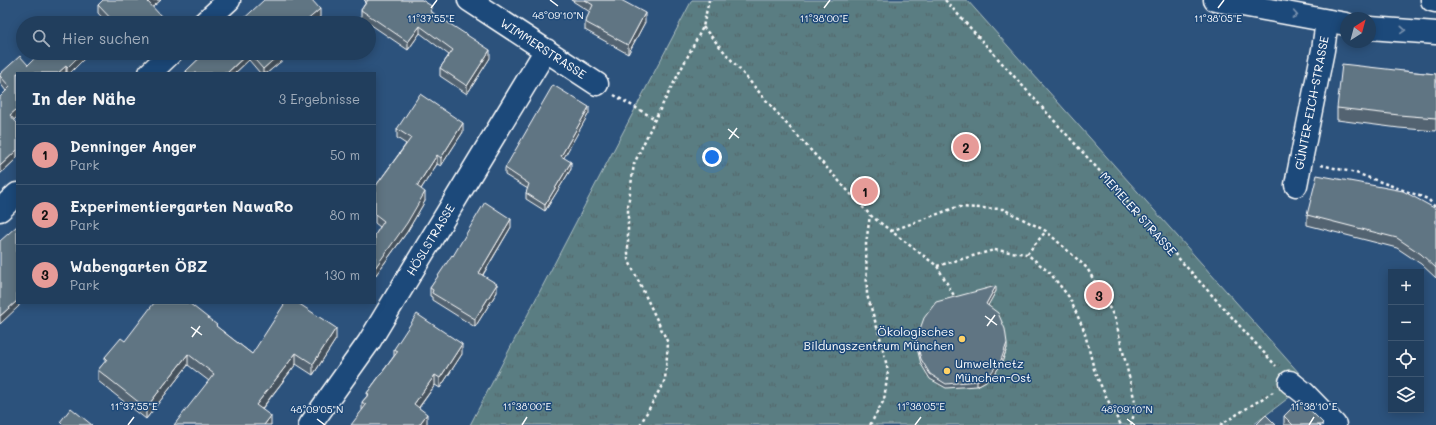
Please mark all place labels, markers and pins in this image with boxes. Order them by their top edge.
pin: 2 [953,132,979,162]
pin: 1 [852,176,878,206]
pin: 3 [1086,280,1112,310]
place label: Ökologisches Bildungszentrum München [804,323,954,353]
marker: Ökologisches Bildungszentrum München [957,334,967,344]
place label: Umweltnetz München-Ost [955,355,1031,385]
marker: Umweltnetz München-Ost [942,366,952,376]

